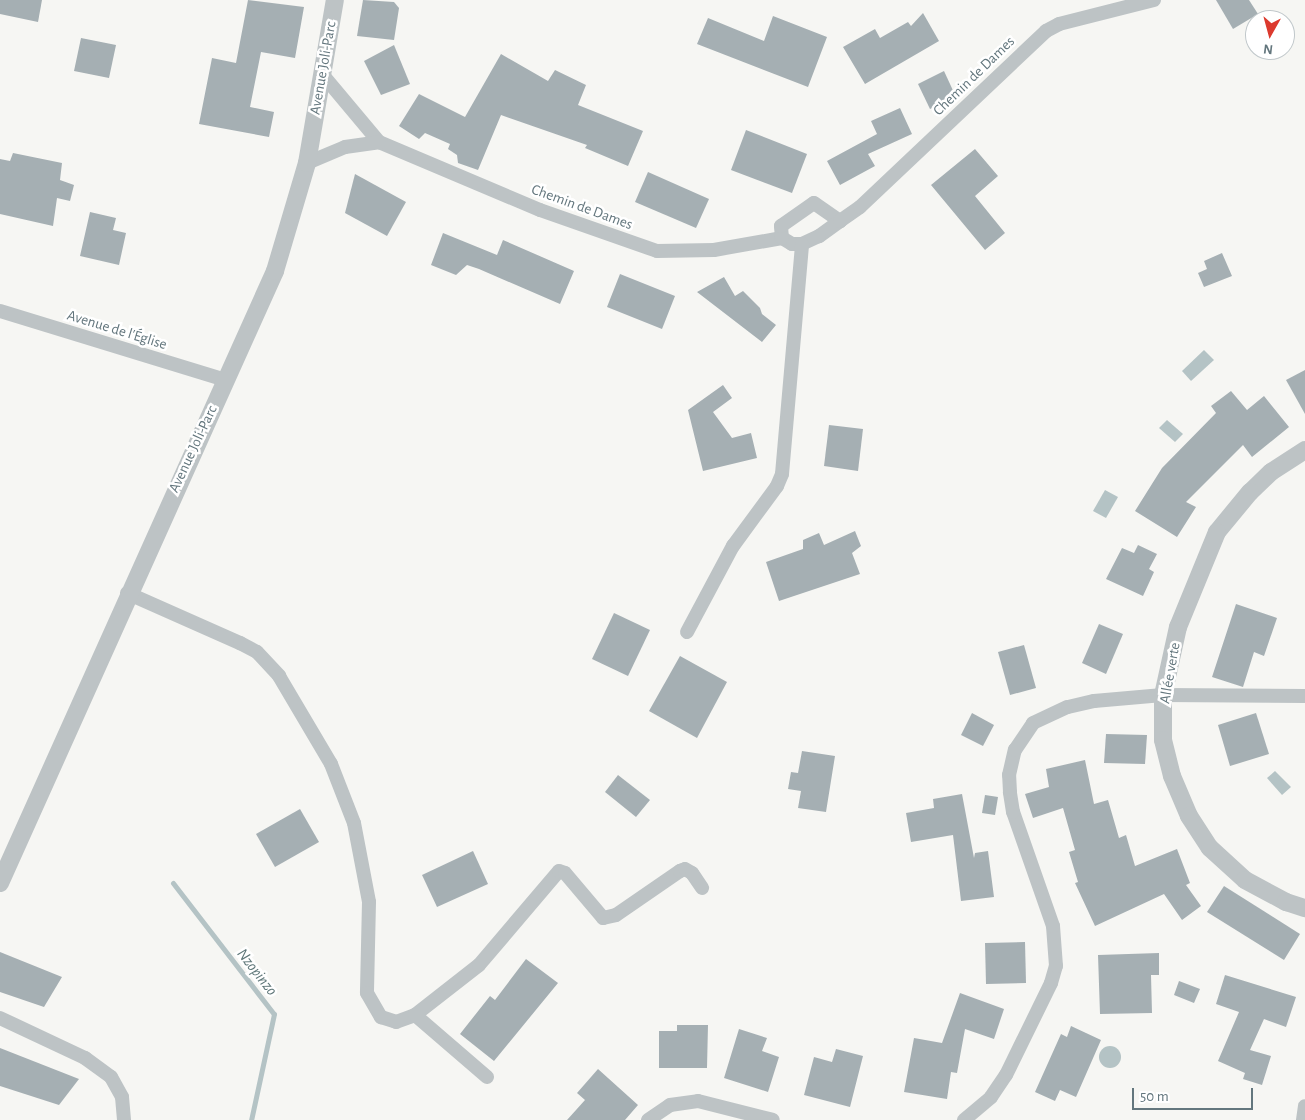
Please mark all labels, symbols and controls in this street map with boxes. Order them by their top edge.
north arrow [1245,10,1295,60]
street label: Avenue Joli-Parc [306,20,340,116]
street label: Chemin de Dames [929,33,1019,119]
text: N [1263,41,1274,56]
street label: Chemin de Dames [529,180,635,234]
street label: Avenue de l'Église [65,306,169,354]
street label: Avenue Joli-Parc [165,403,221,495]
street label: Allée verte [1156,641,1184,705]
water label: Nzopinzo [233,945,281,999]
scale bar [1135,1078,1256,1110]
text: 50 m [1140,1089,1169,1104]

